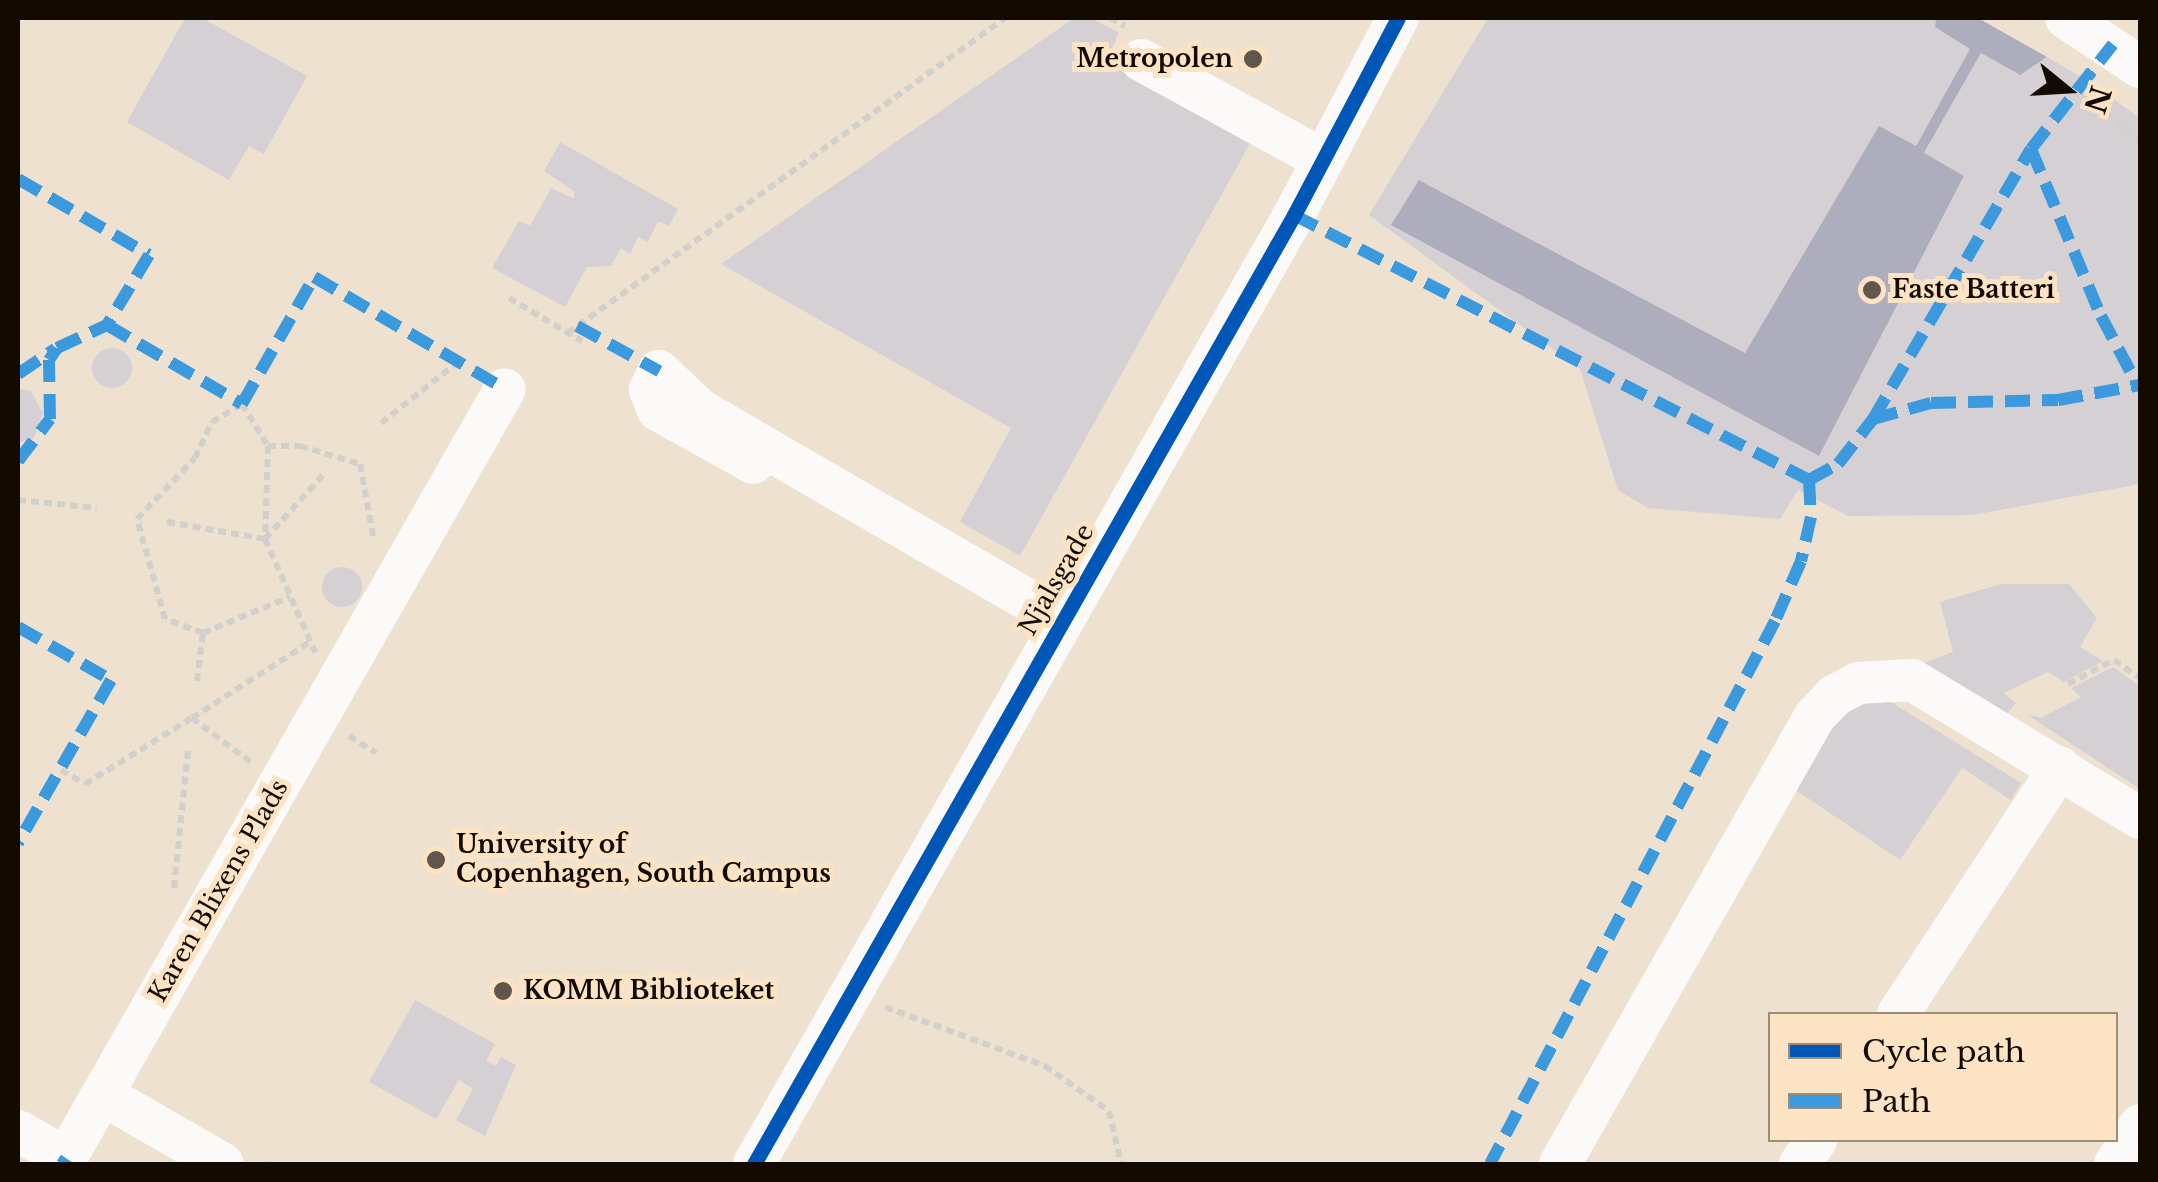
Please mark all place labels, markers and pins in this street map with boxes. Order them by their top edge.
place label: Metropolen [1076,44,1233,74]
marker: Metropolen [1242,48,1264,70]
place label: Faste Batteri [1892,275,2055,305]
marker: Faste Batteri [1861,279,1883,301]
place label: University of Copenhagen, South Campus [456,831,831,890]
marker: University of Copenhagen, South Campus [425,849,447,871]
place label: KOMM Biblioteket [523,976,774,1006]
marker: KOMM Biblioteket [492,980,514,1002]

